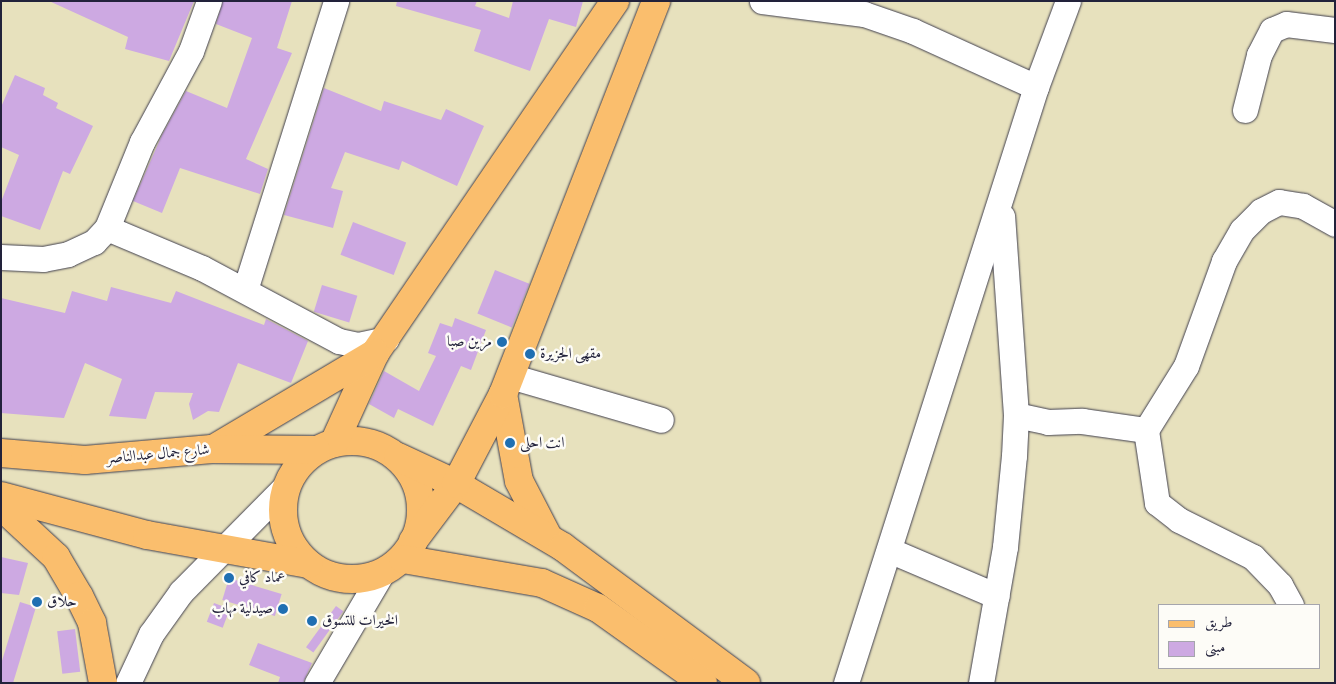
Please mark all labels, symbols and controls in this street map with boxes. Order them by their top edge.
place label: مزين صبا [447,333,492,351]
marker: مزين صبا [496,336,508,348]
place label: مقهى الجزيرة [540,345,601,363]
marker: مقهى الجزيرة [524,348,536,360]
place label: انت احلى [520,434,564,452]
marker: انت احلى [504,437,516,449]
street label: شارع جمال عبدالناصر [106,441,210,467]
place label: عماد كافي [239,569,285,587]
marker: عماد كافي [223,572,235,584]
place label: حلاق [47,593,77,611]
marker: حلاق [31,596,43,608]
place label: صيدلية مهاب [211,600,273,618]
marker: صيدلية مهاب [277,603,289,615]
legend [1158,604,1321,669]
place label: الخيرات للتسوق [322,612,398,630]
text: طريق [1205,613,1232,631]
marker: الخيرات للتسوق [306,615,318,627]
text: مبنى [1205,638,1225,656]

